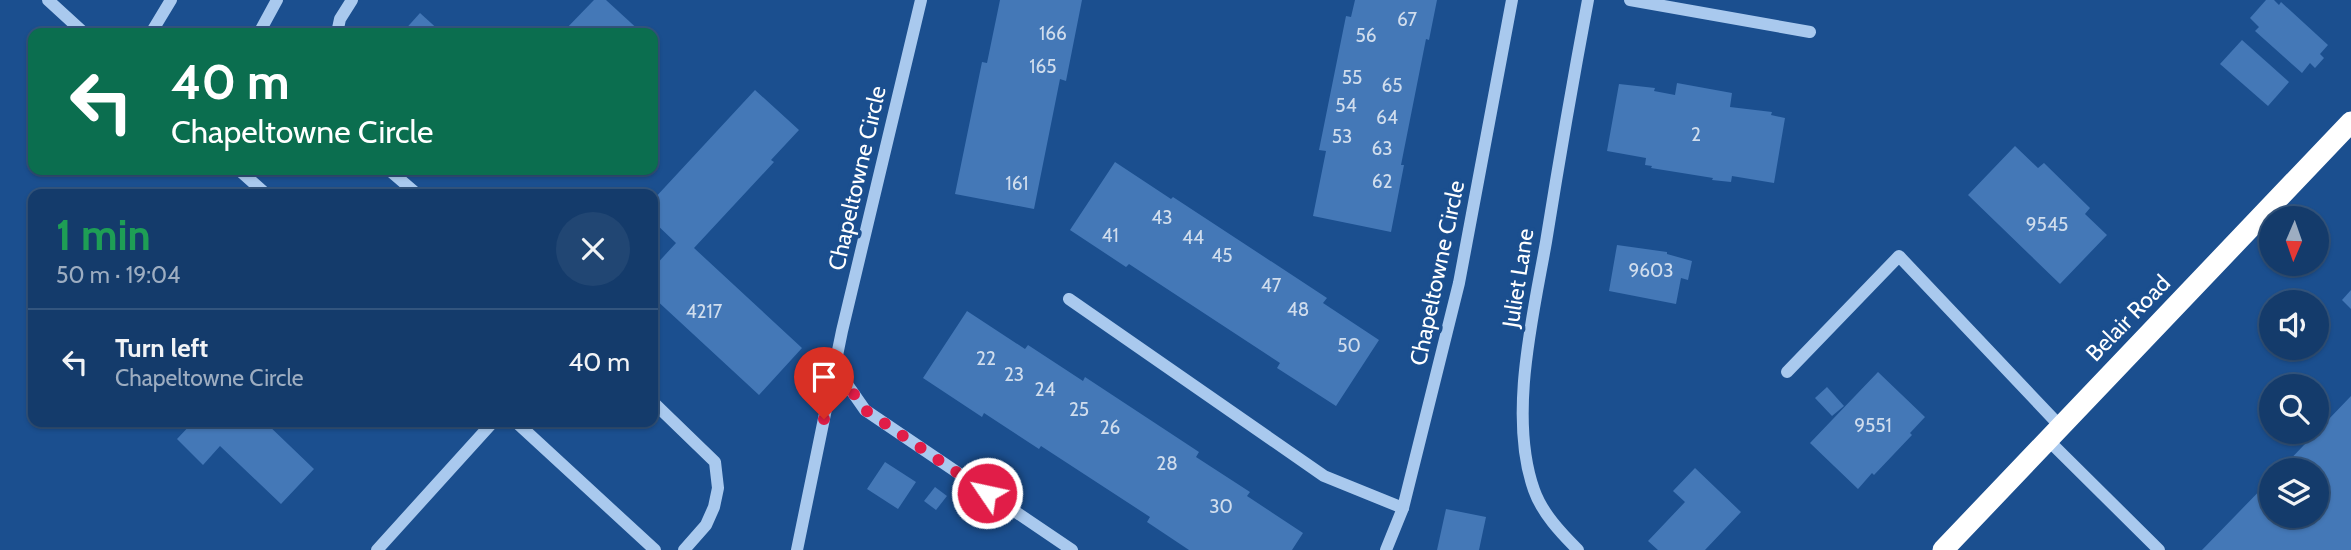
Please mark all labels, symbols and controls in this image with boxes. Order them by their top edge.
house number: 67 [1397,8,1418,31]
house number: 166 [1039,22,1067,45]
house number: 56 [1355,24,1377,47]
text: 40 m [171,52,290,111]
house number: 165 [1029,55,1057,78]
icon: left [56,56,147,147]
house number: 55 [1342,66,1362,89]
house number: 65 [1381,74,1403,97]
street label: Chapeltowne Circle [822,83,892,273]
house number: 54 [1335,94,1357,117]
house number: 64 [1376,106,1398,129]
text: Chapeltowne Circle [171,112,433,151]
house number: 2 [1691,123,1701,146]
house number: 53 [1332,125,1352,148]
house number: 63 [1371,137,1393,160]
house number: 62 [1372,170,1392,193]
house number: 161 [1005,172,1029,195]
street label: Chapeltowne Circle [1404,178,1470,368]
house number: 43 [1151,206,1173,229]
north arrow [2259,206,2329,276]
map controls [2259,206,2329,528]
text: 1 min [56,209,151,261]
button: close [556,212,630,286]
house number: 9545 [2026,213,2068,236]
house number: 41 [1101,224,1119,247]
house number: 44 [1182,226,1204,249]
street label: Juliet Lane [1496,226,1540,331]
house number: 45 [1211,244,1233,267]
house number: 9603 [1628,259,1674,282]
text: 50 m · 19:04 [56,261,180,289]
street label: Belair Road [2080,269,2176,367]
house number: 47 [1261,274,1282,297]
button: sound [2259,290,2329,360]
house number: 48 [1287,298,1309,321]
house number: 4217 [686,300,723,323]
text: Turn left [115,332,208,364]
house number: 50 [1337,334,1361,357]
icon: left [56,343,94,381]
text: 40 m [568,346,630,378]
pin [794,347,854,419]
house number: 22 [976,347,996,370]
icon: arrive [805,358,843,396]
house number: 23 [1004,363,1024,386]
text: Chapeltowne Circle [115,364,304,392]
button: search [2259,374,2329,444]
house number: 24 [1035,378,1055,401]
house number: 25 [1069,398,1089,421]
house number: 9551 [1854,414,1892,437]
house number: 26 [1100,416,1120,439]
house number: 28 [1156,452,1178,475]
position arrow [950,456,1024,530]
button: layers [2259,458,2329,528]
house number: 30 [1209,495,1233,518]

